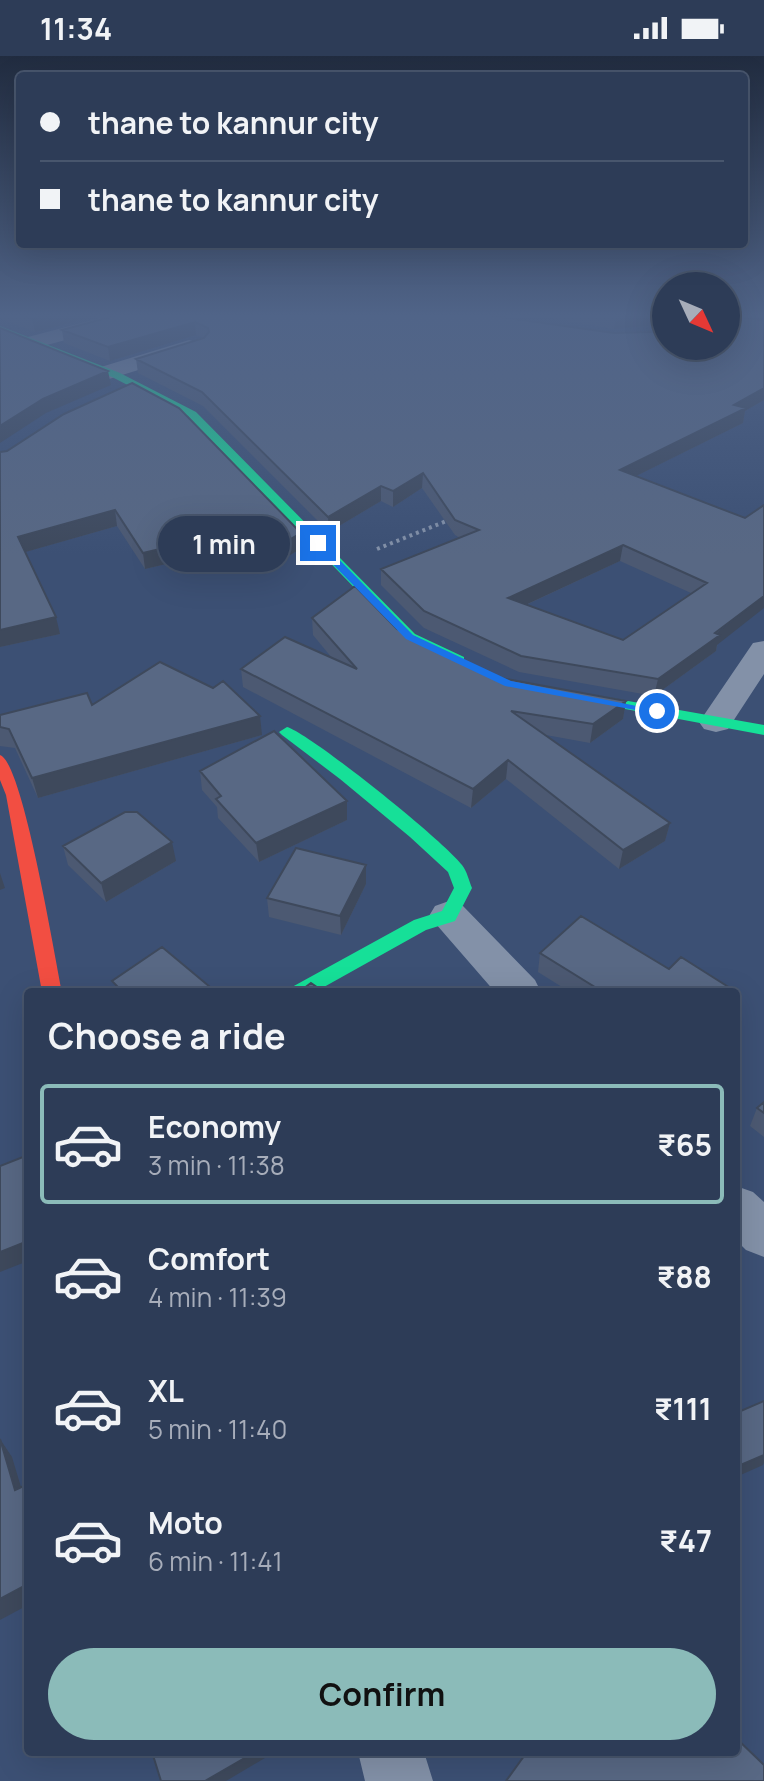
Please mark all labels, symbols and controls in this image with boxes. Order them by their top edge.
text: 11:34 [40,8,112,49]
text: thane to kannur city [88,102,379,143]
text: thane to kannur city [88,179,379,220]
north arrow [652,272,740,360]
map controls [652,272,740,360]
callout: 1 min [158,515,290,571]
route end [300,525,336,561]
text: 1 min [192,526,256,562]
route start [639,693,675,729]
text: Choose a ride [48,1011,286,1060]
text: Economy [148,1106,281,1147]
icon: car [52,1108,124,1180]
text: ₹65 [657,1124,712,1165]
text: 3 min · 11:38 [148,1147,285,1183]
text: Comfort [148,1238,270,1279]
icon: car [52,1240,124,1312]
text: ₹88 [657,1256,712,1297]
text: 4 min · 11:39 [148,1279,287,1315]
text: XL [148,1370,184,1411]
icon: car [52,1372,124,1444]
text: ₹111 [654,1388,712,1429]
text: 5 min · 11:40 [148,1411,287,1447]
text: Moto [148,1502,223,1543]
icon: car [52,1504,124,1576]
text: ₹47 [659,1520,712,1561]
text: 6 min · 11:41 [148,1543,283,1579]
button: Confirm [48,1648,716,1740]

